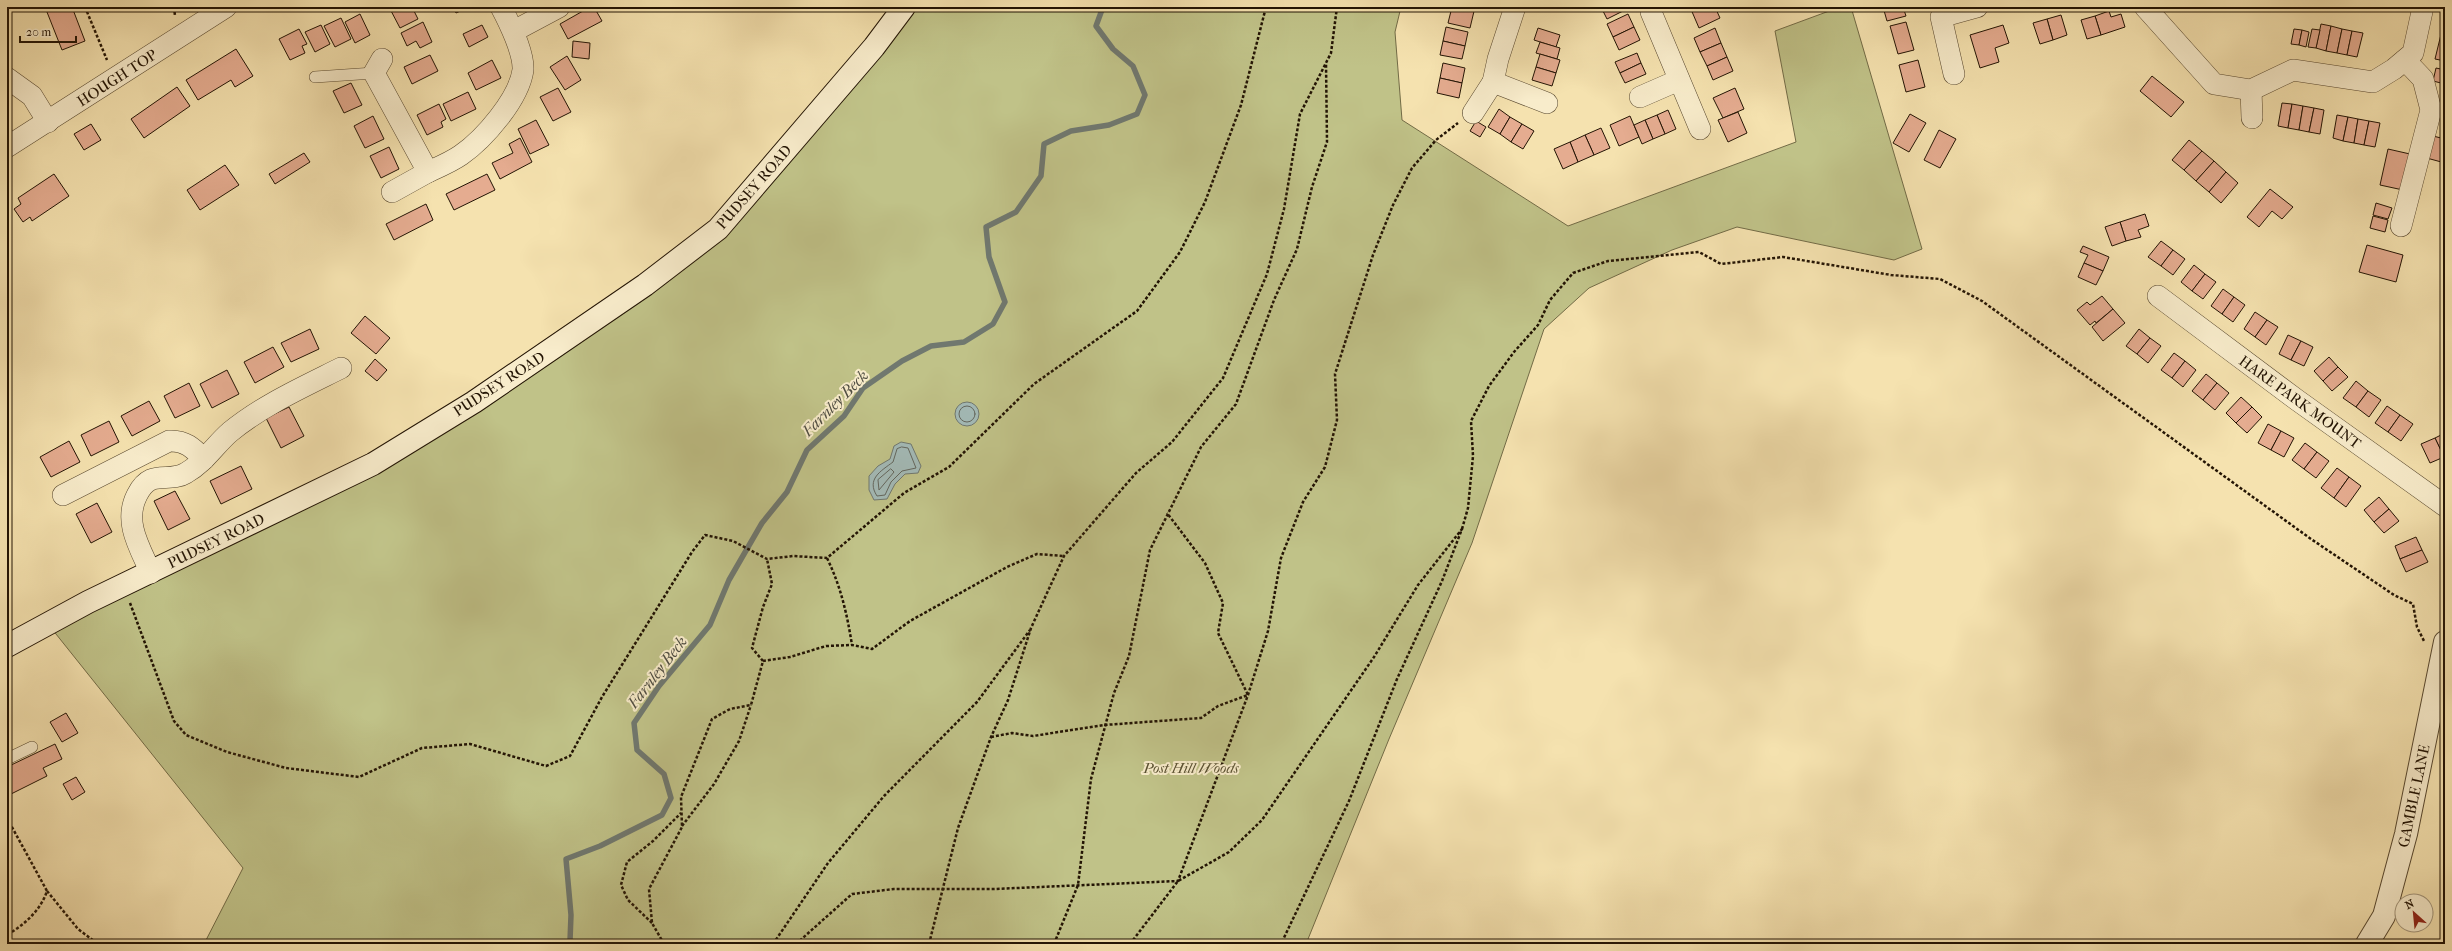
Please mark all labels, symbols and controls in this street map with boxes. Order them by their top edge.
scale bar [20,18,76,44]
text: 20 m [26,25,51,39]
street label: HOUGH TOP [74,46,160,110]
street label: PUDSEY ROAD [713,141,795,233]
street label: PUDSEY ROAD [450,348,548,420]
street label: HARE PARK MOUNT [2235,352,2365,453]
water label: Farnley Beck [797,366,872,441]
street label: PUDSEY ROAD [165,510,267,572]
water label: Farnley Beck [622,632,691,712]
street label: GAMBLE LANE [2394,743,2434,849]
park label: Post Hill Woods [1142,759,1239,777]
north arrow [2394,893,2434,933]
text: N [2403,897,2417,912]

